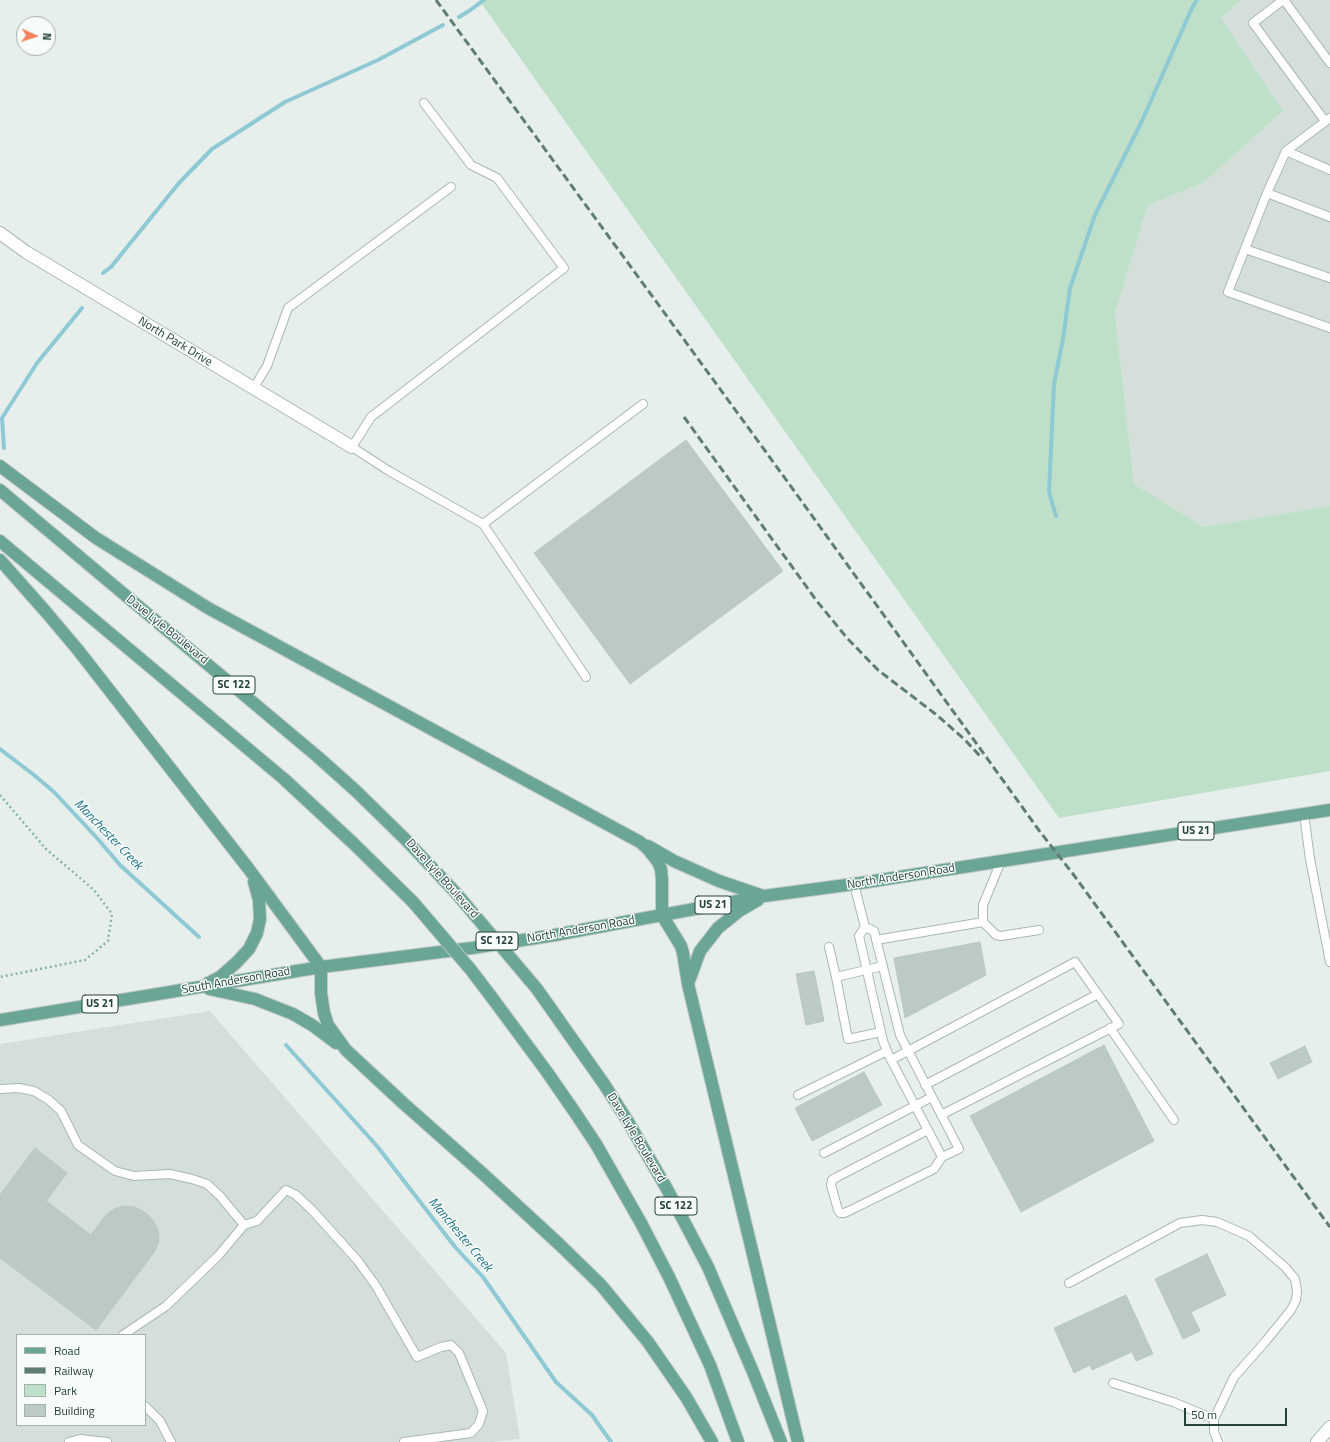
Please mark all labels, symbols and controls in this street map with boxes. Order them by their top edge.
north arrow [16,16,56,56]
text: N [39,32,55,41]
street label: North Park Drive [135,314,215,370]
street label: Dave Lyle Boulevard [123,593,211,667]
road number: SC 122 [213,676,255,694]
water label: Manchester Creek [71,797,145,873]
road number: US 21 [1178,822,1214,840]
street label: Dave Lyle Boulevard [403,837,481,921]
street label: North Anderson Road [846,861,956,893]
road number: US 21 [695,896,731,914]
street label: North Anderson Road [526,913,636,947]
road number: SC 122 [476,932,518,950]
street label: South Anderson Road [181,964,291,998]
road number: US 21 [82,995,118,1013]
street label: Dave Lyle Boulevard [604,1091,668,1185]
water label: Manchester Creek [425,1195,495,1275]
road number: SC 122 [655,1197,697,1215]
legend [16,1334,146,1426]
text: Road [54,1341,80,1360]
text: Railway [54,1361,94,1380]
text: Park [54,1381,77,1400]
scale bar [1186,1400,1289,1426]
text: Building [54,1401,95,1420]
text: 50 m [1191,1405,1217,1424]

